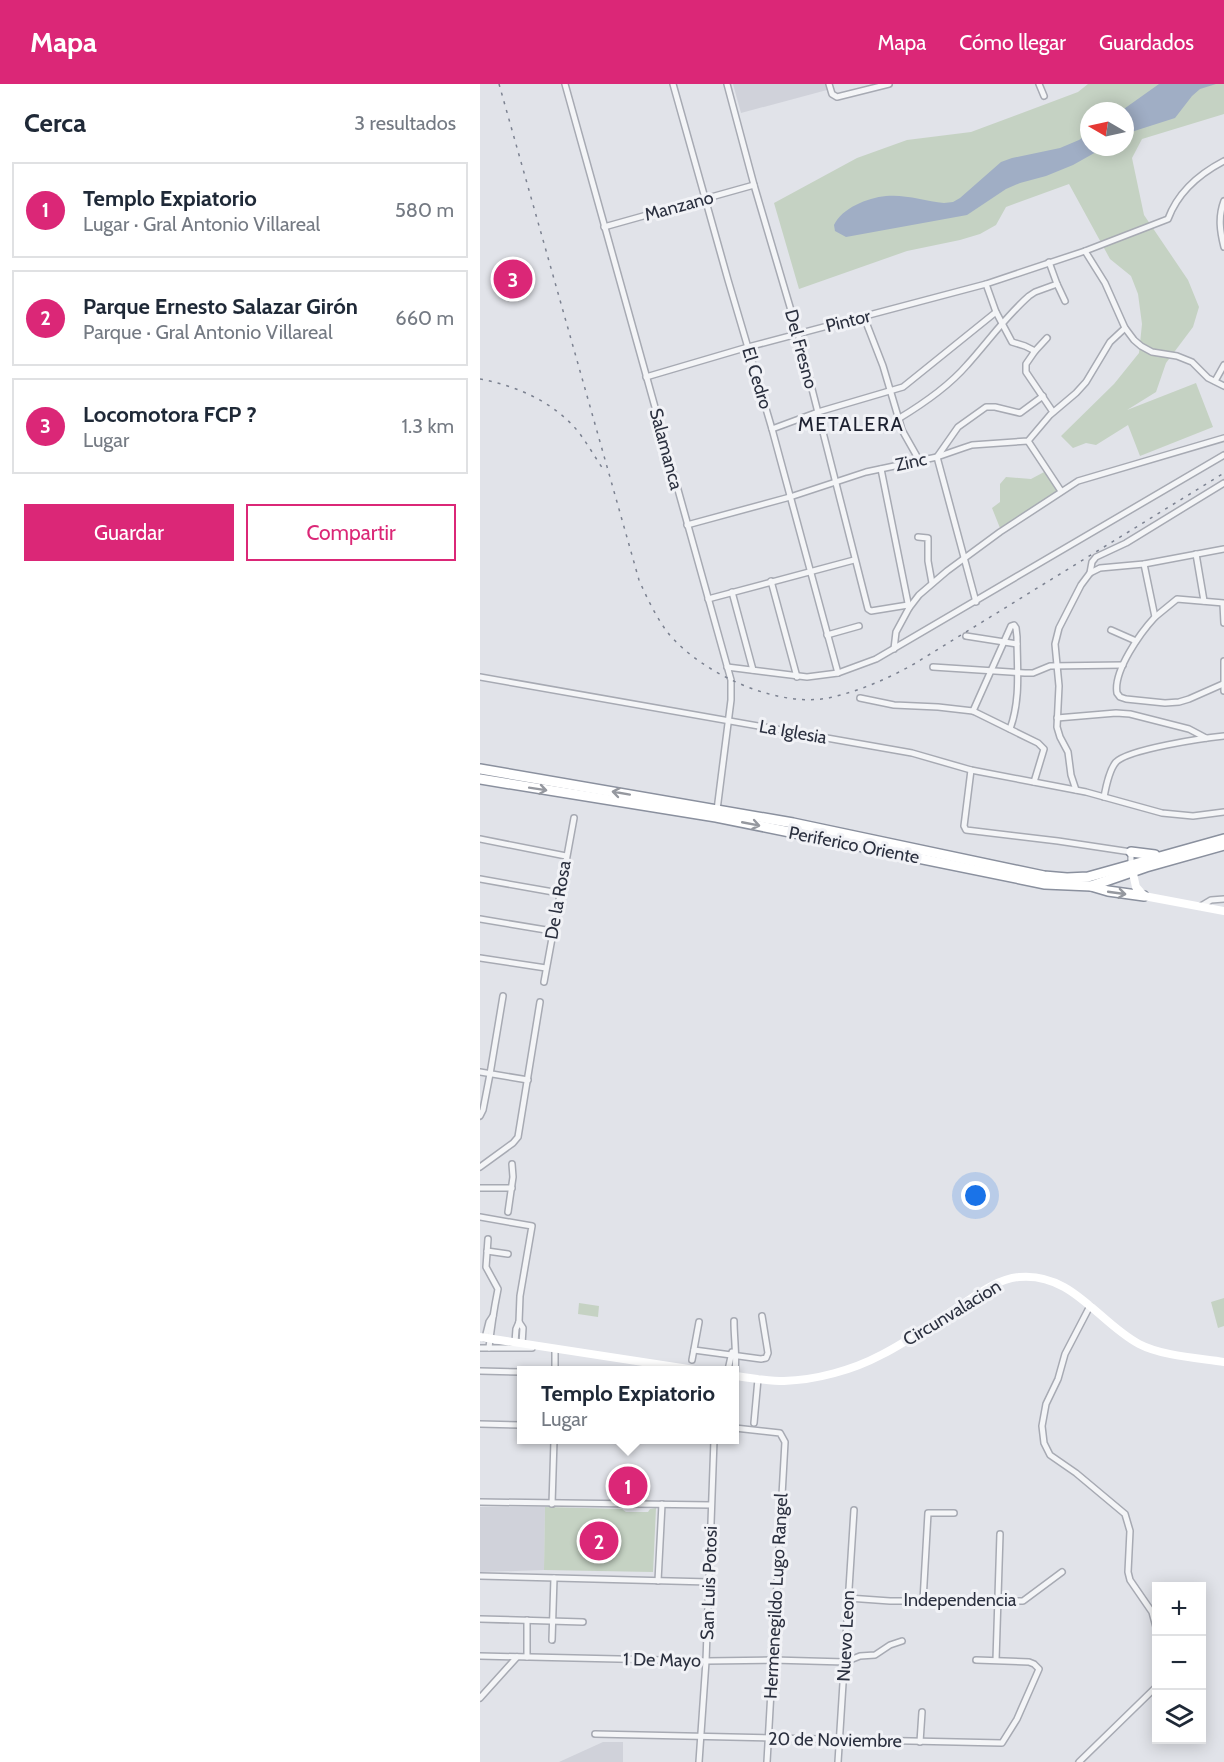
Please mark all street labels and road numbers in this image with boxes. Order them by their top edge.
street label: Manzano [642,186,716,226]
street label: Pintor [823,305,873,337]
street label: Del Fresno [780,307,822,391]
street label: El Cedro [737,344,777,412]
street label: Salamanca [645,406,688,492]
street label: Zinc [893,448,929,476]
street label: La Iglesia [757,715,829,749]
street label: Periferico Oriente [787,822,921,868]
street label: De la Rosa [540,858,576,941]
street label: Circunvalacion [899,1275,1005,1351]
street label: Hermenegildo Lugo Rangel [760,1492,792,1699]
street label: San Luis Potosi [696,1526,722,1640]
street label: Independencia [904,1589,1017,1611]
street label: Nuevo Leon [833,1590,859,1682]
street label: 1 De Mayo [623,1648,701,1672]
street label: 20 de Noviembre [768,1728,902,1752]

